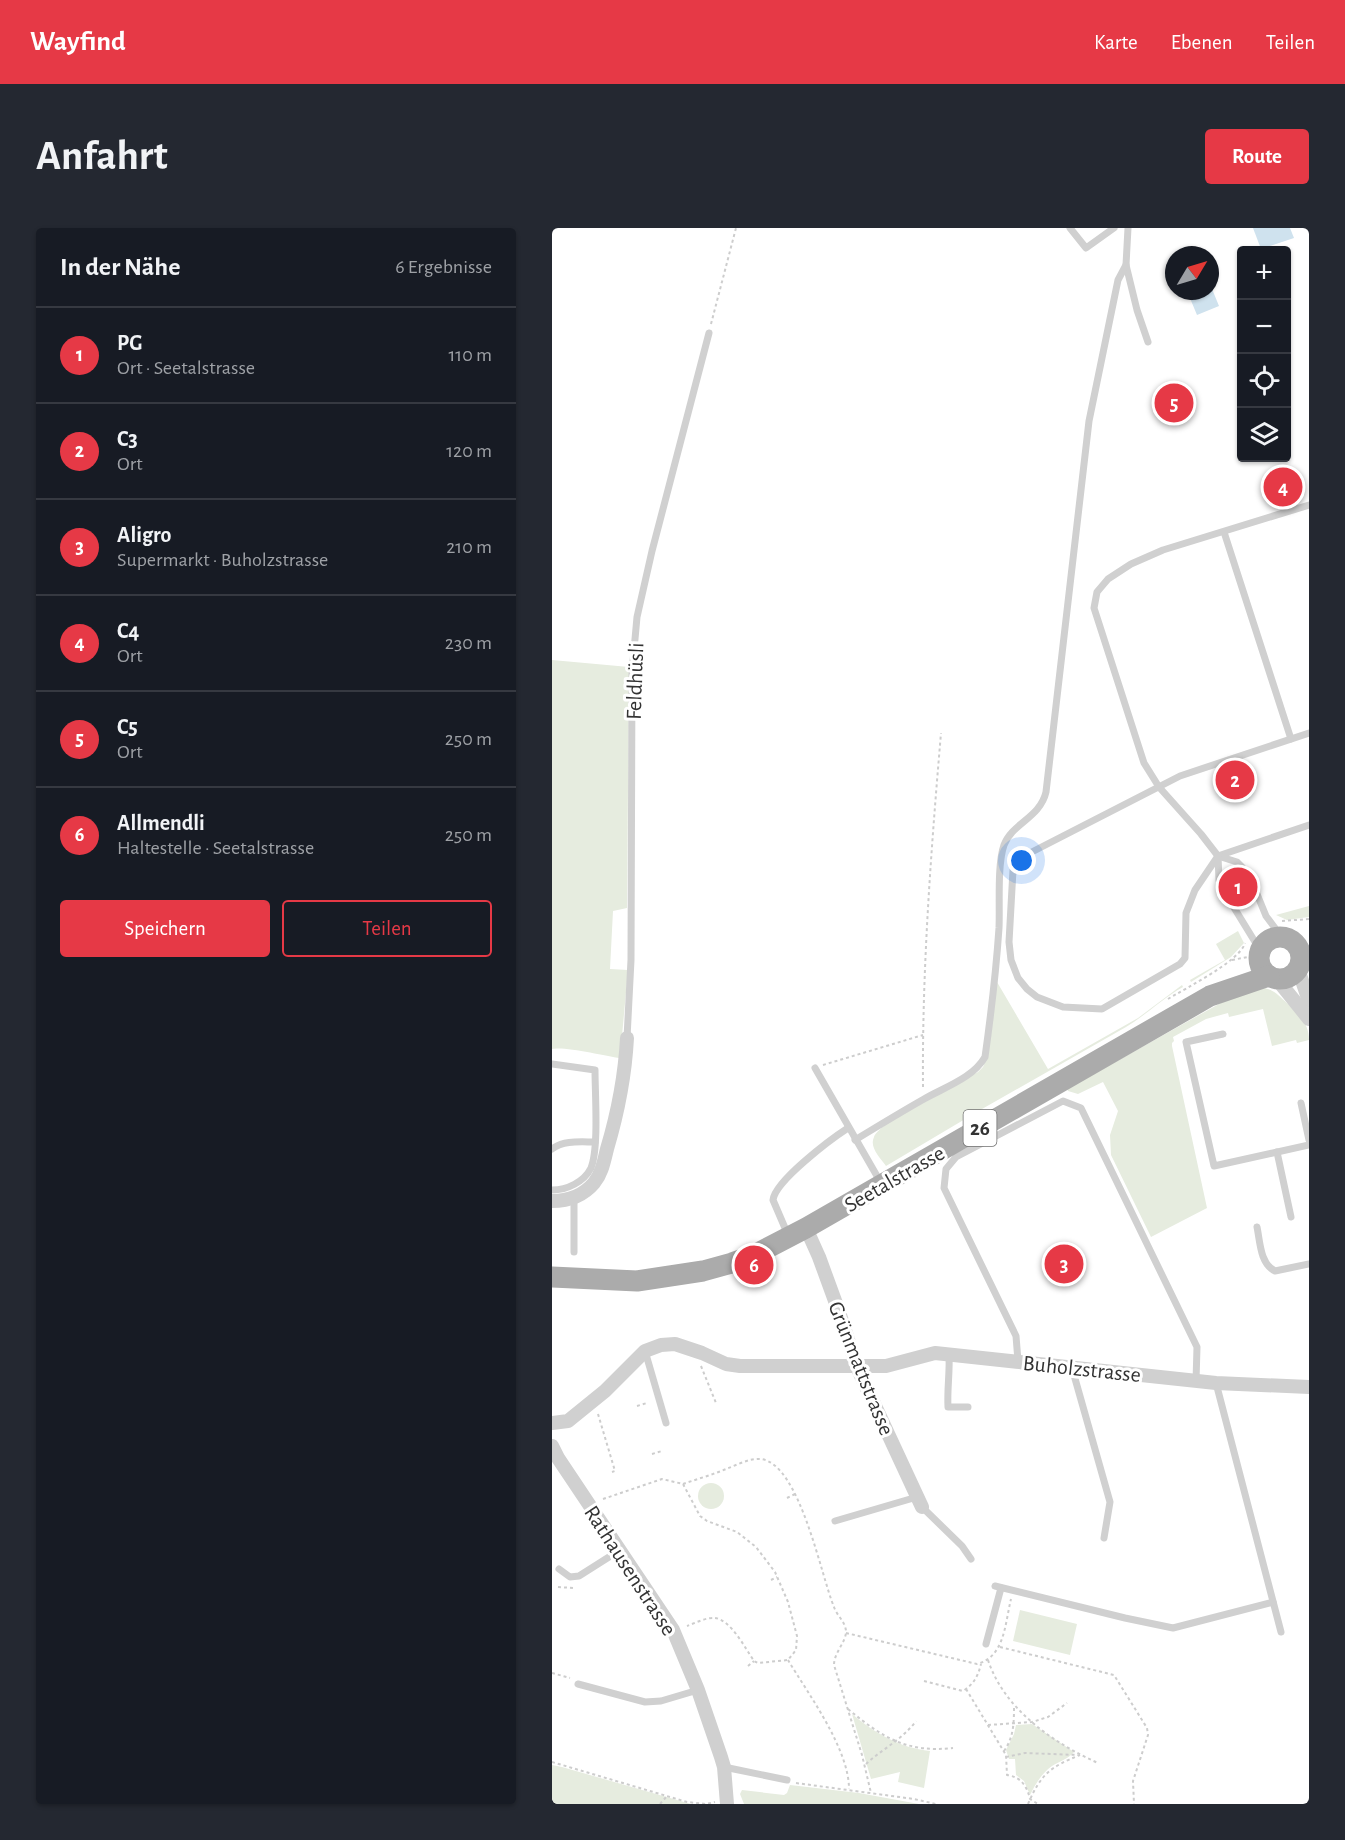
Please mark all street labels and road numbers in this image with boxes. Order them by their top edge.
street label: Feldhüsli [623,642,647,720]
road number: 26 [964,1110,996,1146]
street label: Seetalstrasse [841,1141,948,1216]
street label: Grünmattstrasse [824,1298,898,1439]
street label: Buholzstrasse [1022,1352,1142,1386]
street label: Rathausenstrasse [580,1502,680,1639]

